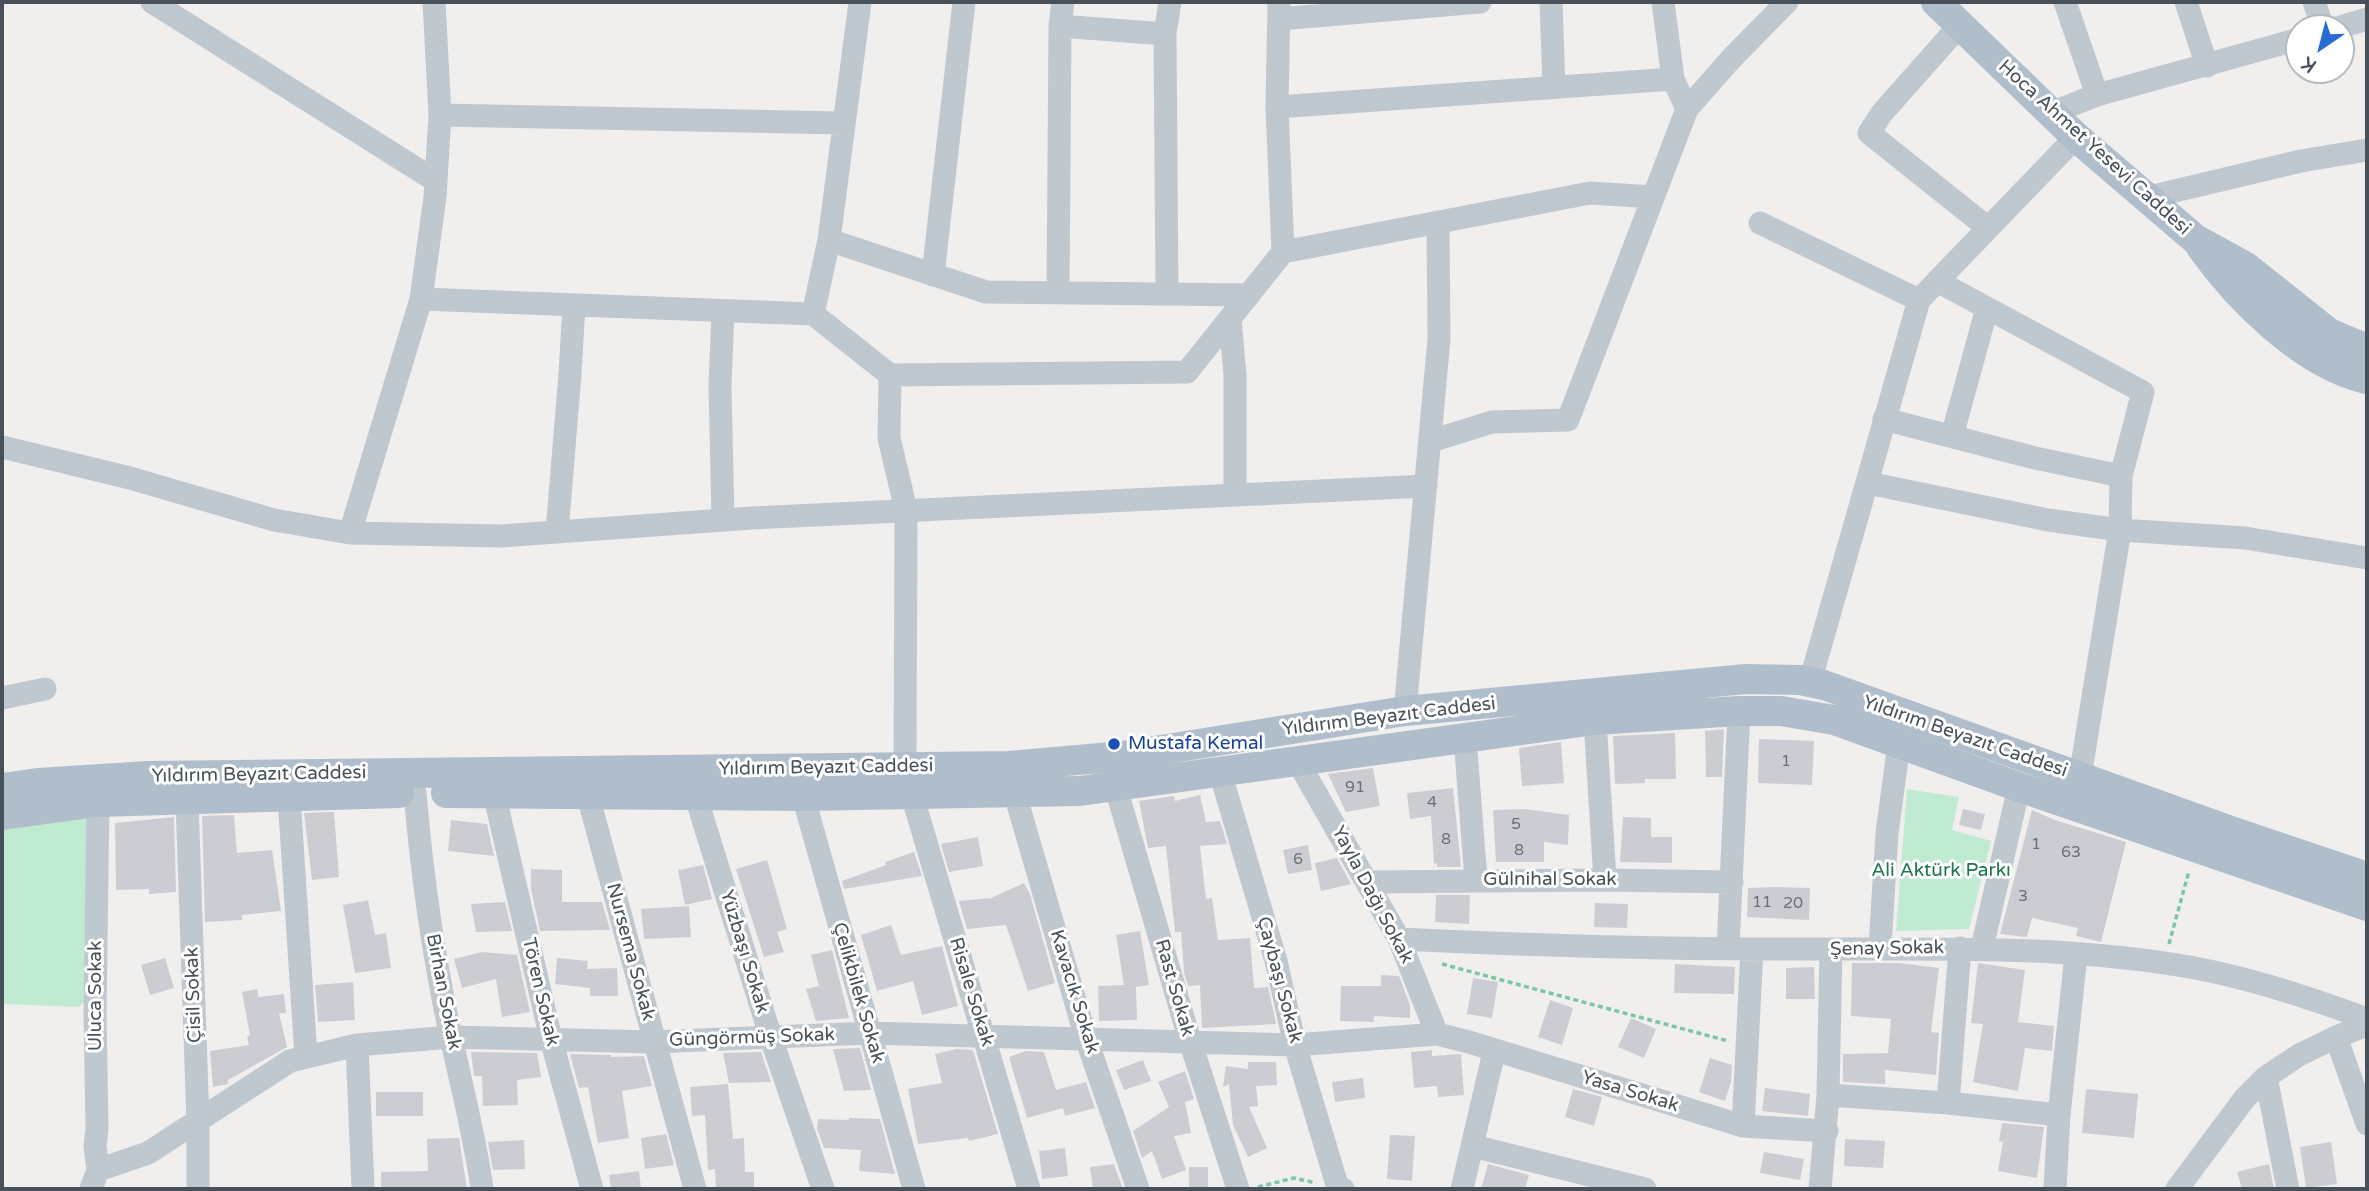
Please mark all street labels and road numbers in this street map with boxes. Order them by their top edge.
street label: Hoca Ahmet Yesevi Caddesi [1993,56,2195,240]
street label: Yıldırım Beyazıt Caddesi [1860,691,2070,783]
street label: Yıldırım Beyazıt Caddesi [1281,693,1497,741]
street label: Yıldırım Beyazıt Caddesi [718,755,934,781]
street label: Yıldırım Beyazıt Caddesi [151,762,367,788]
street label: Yayla Dağı Sokak [1326,822,1418,968]
street label: Gülnihal Sokak [1483,869,1617,891]
street label: Nursema Sokak [601,881,659,1023]
street label: Yüzbaşı Sokak [714,888,774,1016]
street label: Çaybaşı Sokak [1251,914,1307,1046]
street label: Çelikbilek Sokak [827,920,889,1066]
street label: Kavacık Sokak [1044,927,1104,1057]
street label: Birhan Sokak [421,932,465,1052]
street label: Risale Sokak [944,935,998,1049]
street label: Tören Sokak [516,936,564,1048]
street label: Rast Sokak [1149,937,1199,1039]
street label: Şenay Sokak [1830,937,1944,961]
street label: Uluca Sokak [85,941,107,1051]
street label: Çisil Sokak [181,947,207,1043]
street label: Güngörmüş Sokak [669,1024,835,1052]
street label: Yasa Sokak [1579,1066,1681,1118]

